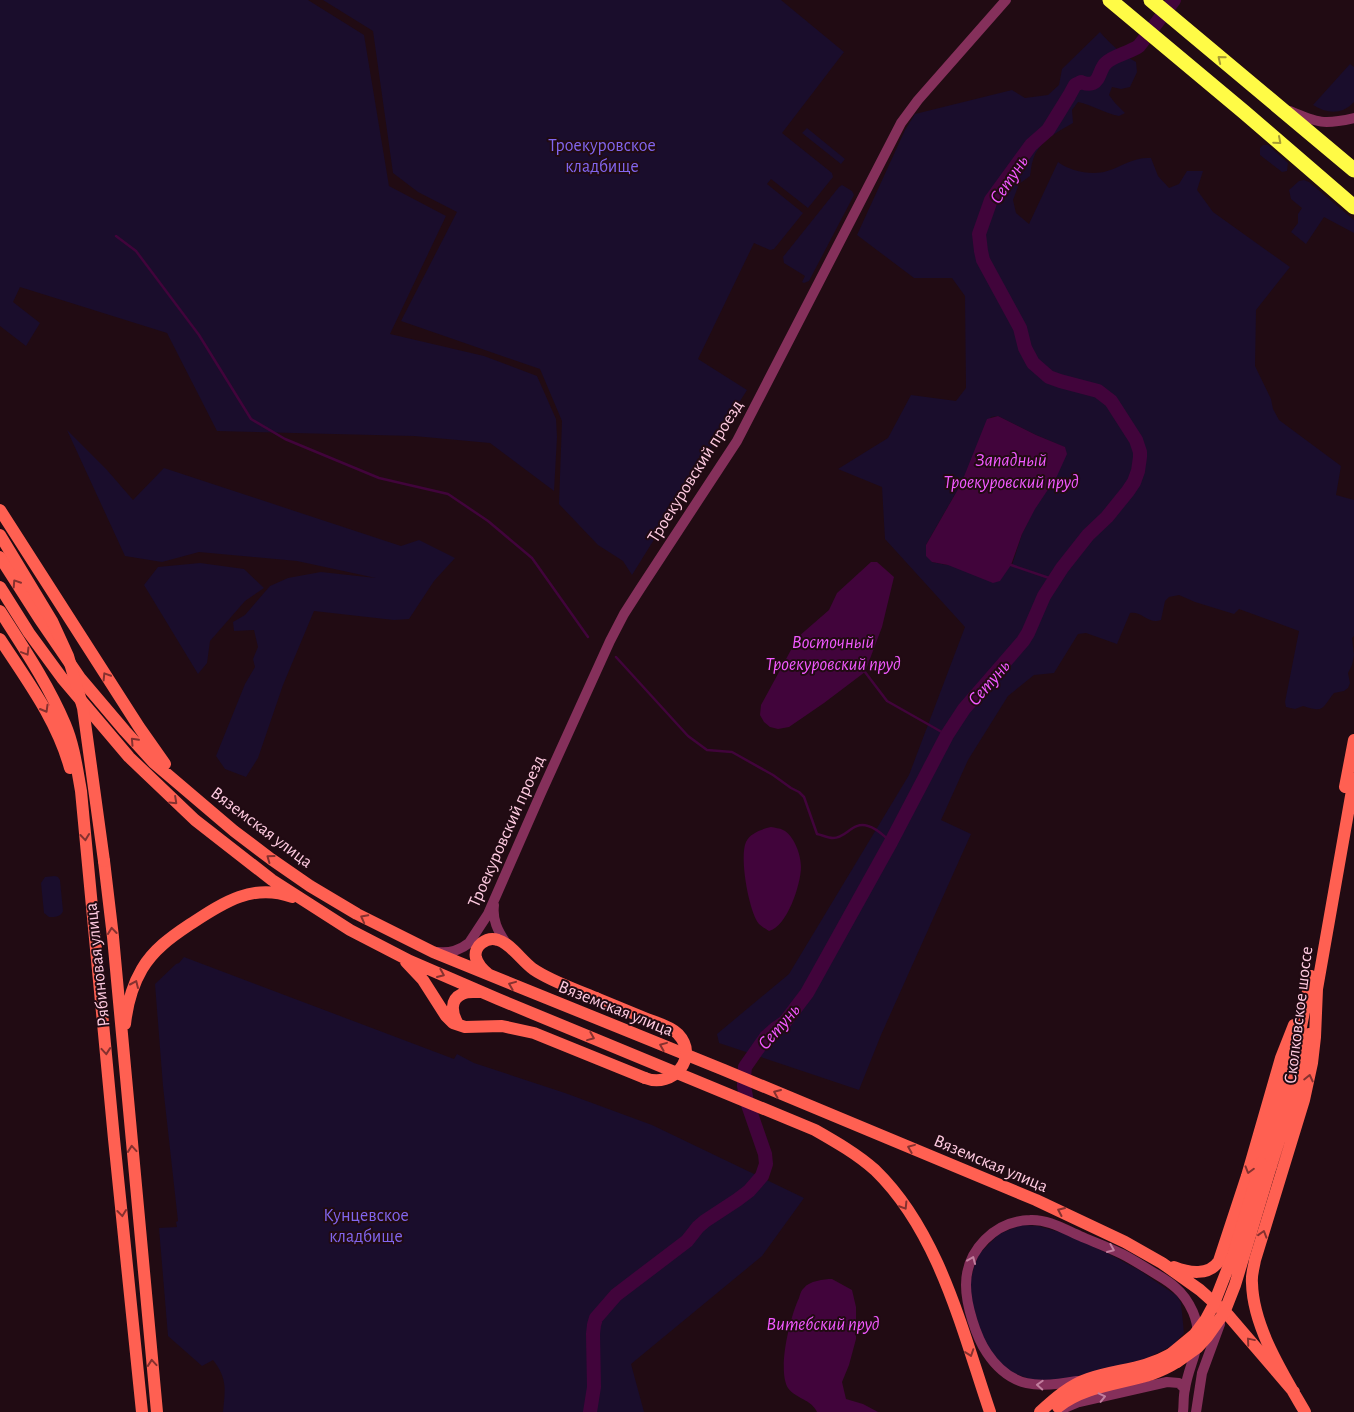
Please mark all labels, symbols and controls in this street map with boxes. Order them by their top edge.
one-way arrow [1218,56,1227,65]
one-way arrow [1272,135,1281,144]
park label: Троекуровское кладбище [548,137,656,176]
water label: Сетунь [986,152,1032,207]
street label: Троекуровский проезд [645,397,747,546]
water label: Западный Троекуровский пруд [943,451,1079,492]
one-way arrow [13,579,23,588]
water label: Восточный Троекуровский пруд [765,633,901,674]
one-way arrow [19,647,29,656]
water label: Сетунь [964,656,1014,710]
one-way arrow [103,672,113,681]
one-way arrow [38,704,48,713]
one-way arrow [131,737,140,746]
street label: Троекуровский проезд [465,753,549,910]
street label: Вяземская улица [207,784,316,872]
one-way arrow [168,795,177,804]
one-way arrow [79,834,90,842]
one-way arrow [267,856,276,864]
street label: Рябиновая улица [82,902,113,1028]
one-way arrow [361,914,370,924]
one-way arrow [107,927,118,935]
street label: Сколковское шоссе [1282,945,1316,1085]
one-way arrow [436,968,445,979]
street label: Вяземская улица [556,978,676,1040]
one-way arrow [129,980,140,989]
one-way arrow [508,981,517,991]
water label: Сетунь [754,1000,804,1054]
one-way arrow [586,1031,595,1041]
one-way arrow [659,1041,668,1052]
one-way arrow [100,1048,111,1056]
one-way arrow [1303,1073,1314,1082]
one-way arrow [774,1088,782,1098]
street label: Вяземская улица [931,1132,1050,1196]
one-way arrow [907,1144,916,1155]
one-way arrow [127,1145,138,1153]
one-way arrow [1244,1165,1254,1173]
one-way arrow [898,1200,908,1209]
park label: Кунцевское кладбище [323,1207,409,1246]
one-way arrow [1057,1207,1066,1218]
one-way arrow [116,1209,127,1217]
one-way arrow [1257,1230,1267,1238]
one-way arrow [1106,1243,1115,1254]
one-way arrow [965,1256,976,1265]
water label: Витебский пруд [766,1315,880,1334]
one-way arrow [1247,1338,1256,1347]
one-way arrow [964,1349,974,1357]
one-way arrow [147,1359,158,1367]
one-way arrow [1035,1380,1043,1391]
one-way arrow [1097,1392,1106,1403]

